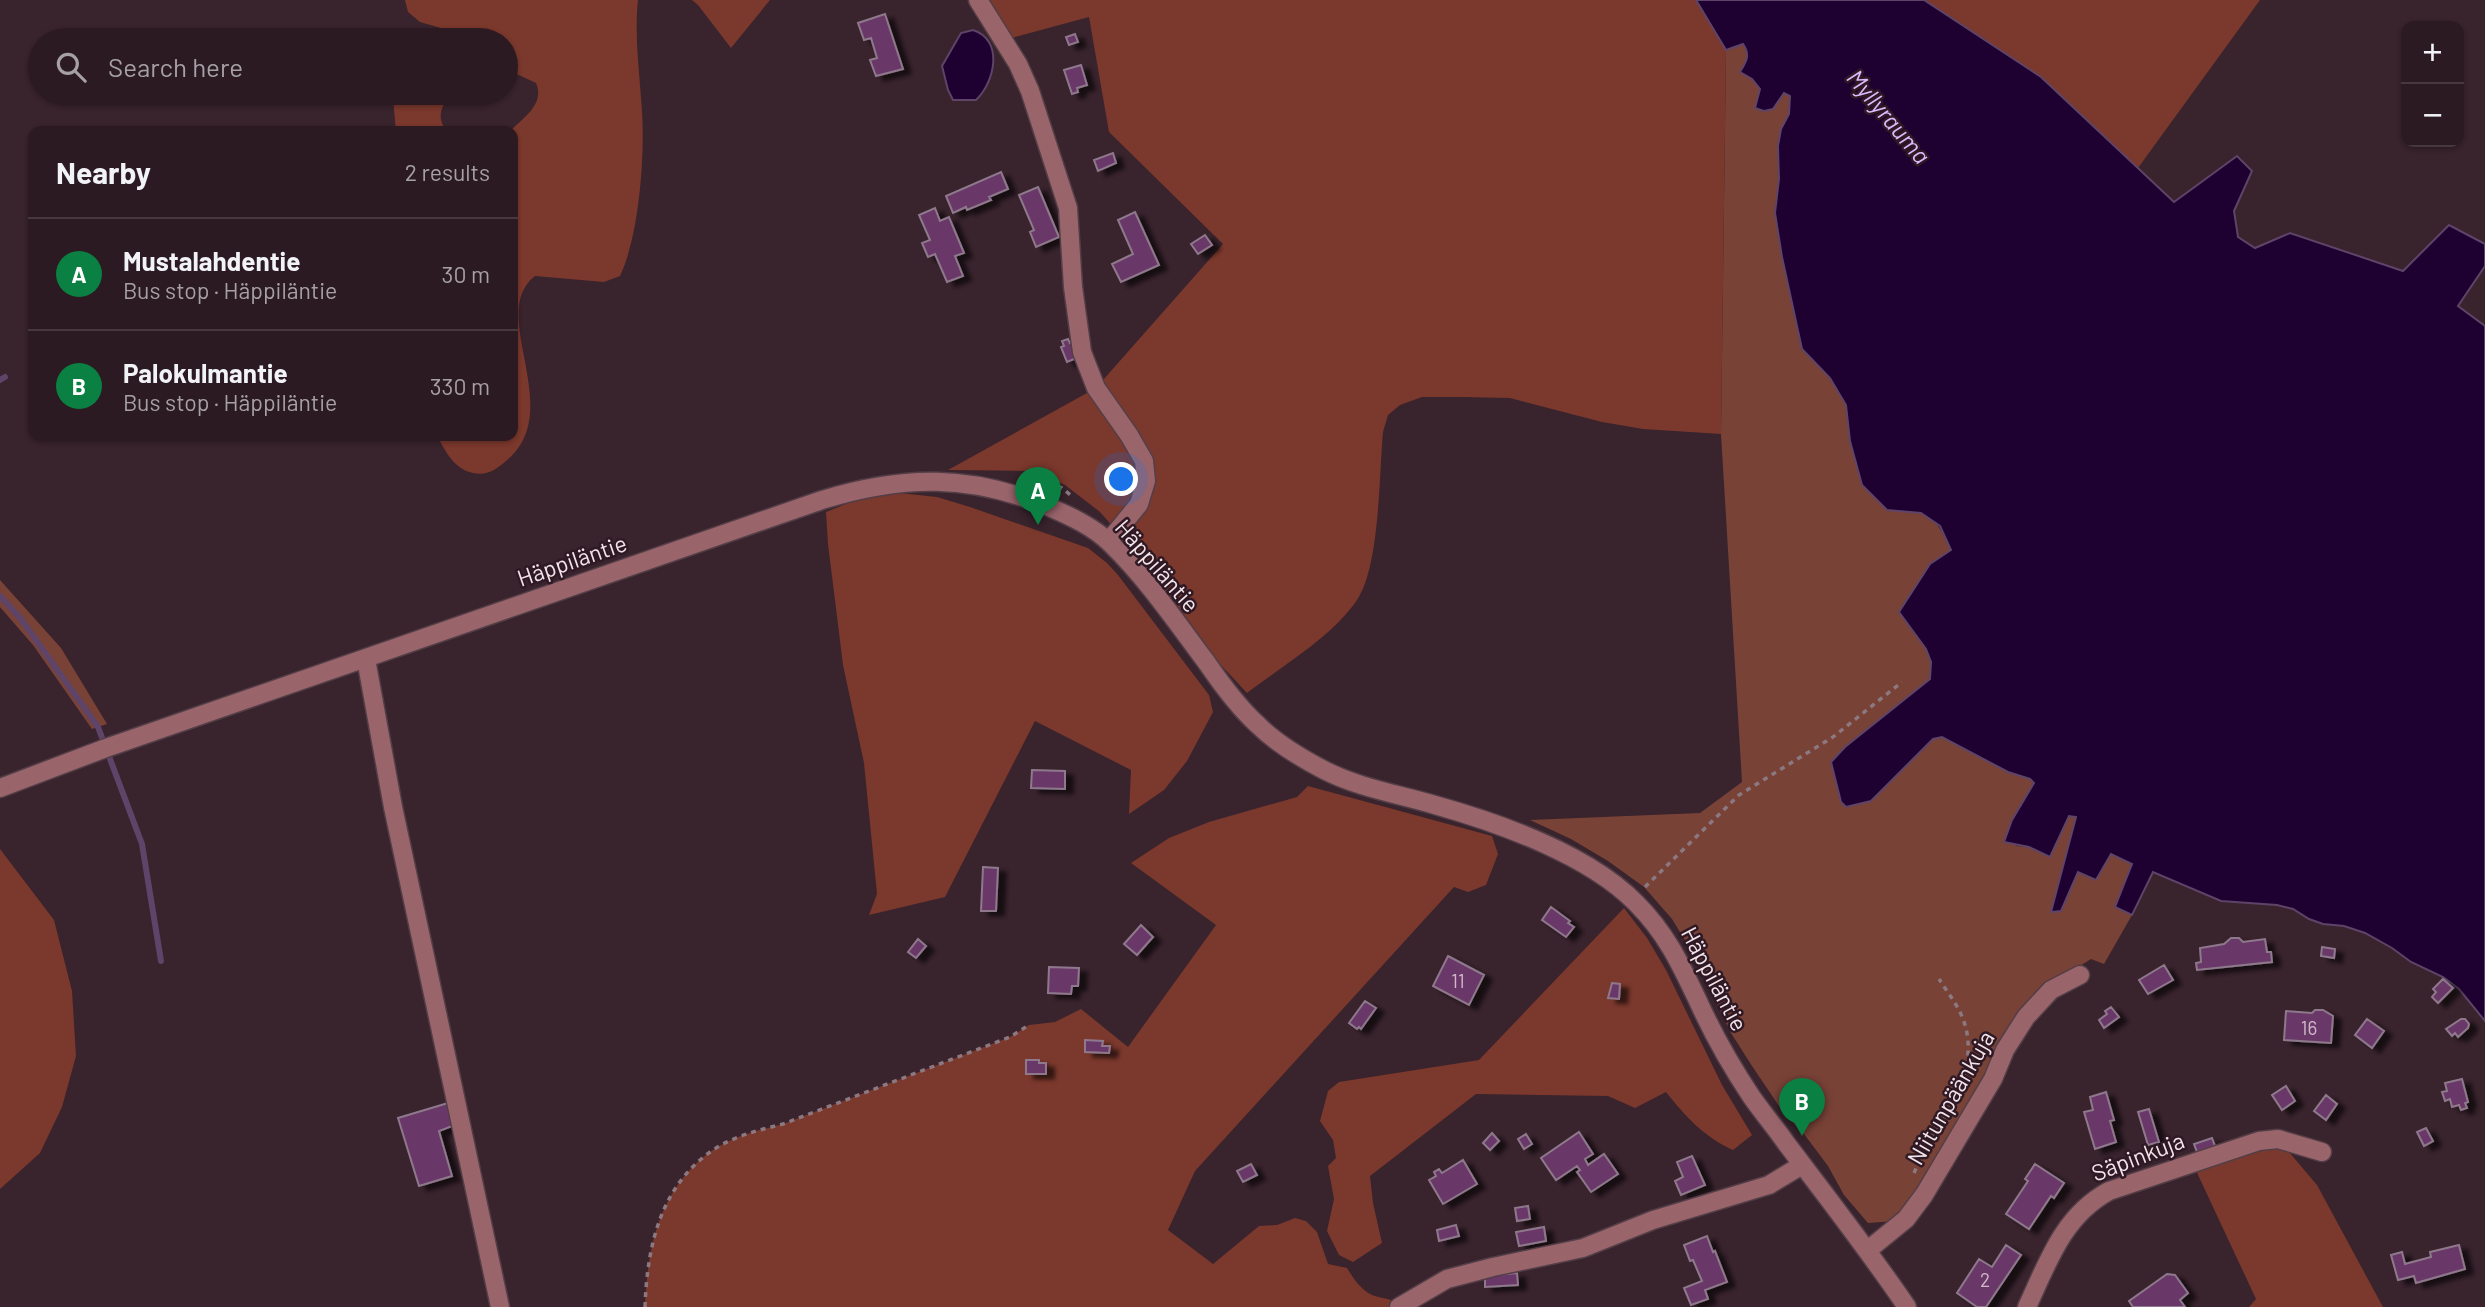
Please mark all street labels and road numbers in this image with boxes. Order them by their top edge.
street label: Häppiläntie [1110,513,1206,618]
street label: Häppiläntie [513,528,630,592]
street label: Häppiläntie [1676,922,1754,1035]
street label: Niitunpäänkuja [1900,1025,2000,1170]
street label: Säpinkuja [2087,1126,2188,1187]

